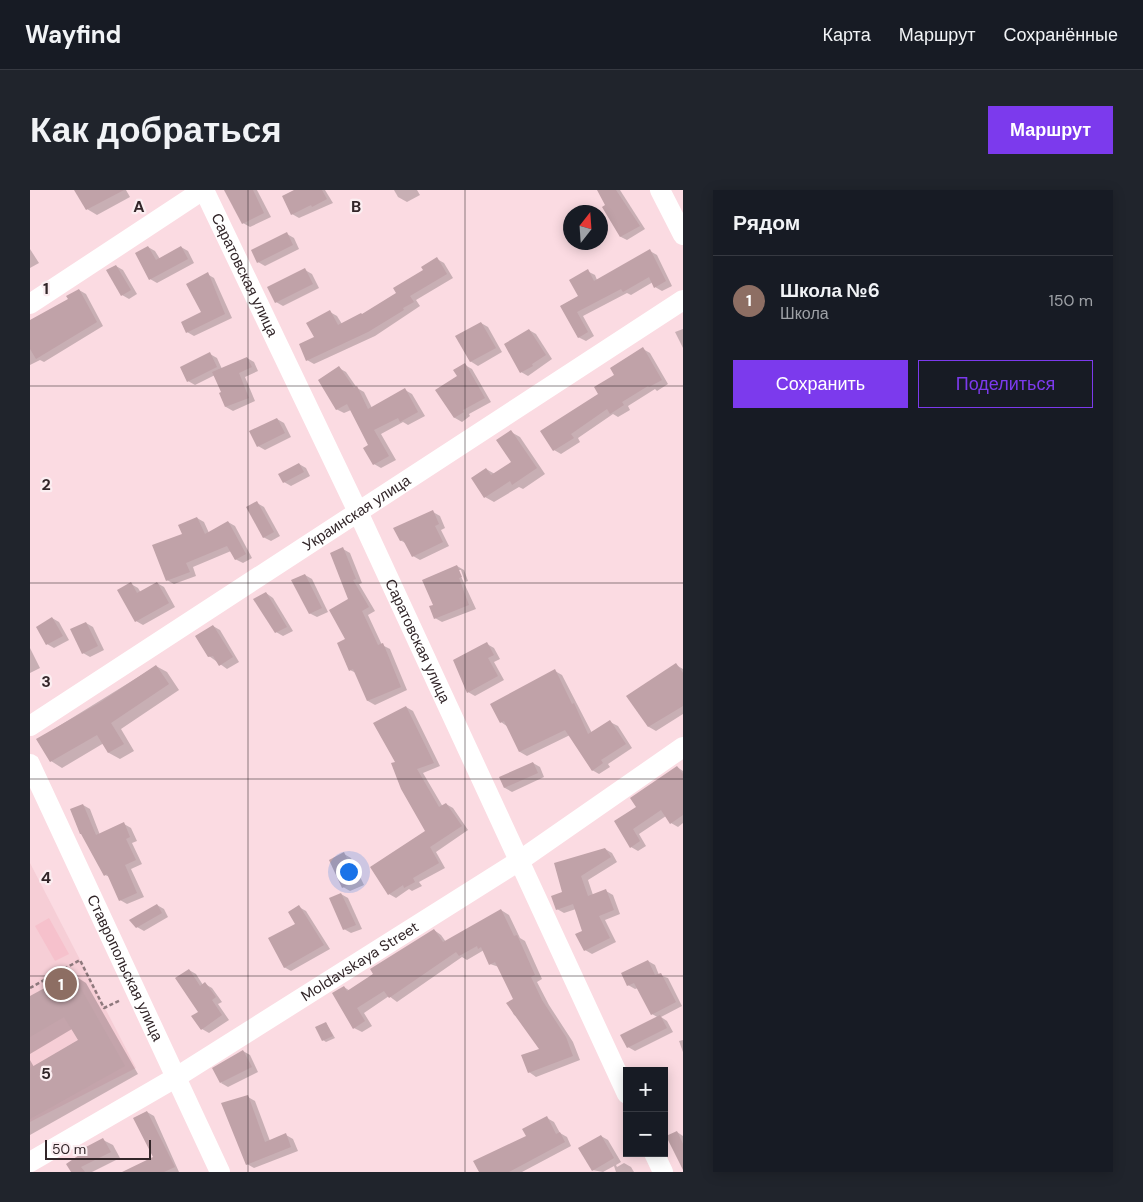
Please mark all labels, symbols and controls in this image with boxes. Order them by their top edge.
text: Wayfind [25,19,121,50]
text: Карта [823,23,871,47]
text: Маршрут [899,23,975,47]
text: Сохранённые [1003,23,1118,47]
button: Маршрут [988,106,1113,154]
text: Как добраться [30,107,282,153]
text: A [133,196,145,217]
text: B [351,196,361,217]
north arrow [563,205,608,250]
text: Рядом [733,209,800,237]
street label: Саратовская улица [206,210,283,340]
text: 1 [43,278,49,299]
text: Школа №6 [780,278,880,303]
text: 1 [746,290,752,311]
text: 150 m [1049,290,1093,311]
text: Школа [780,303,829,324]
button: Сохранить [733,360,908,408]
button: Поделиться [918,360,1093,408]
street label: Украинская улица [299,470,415,555]
text: 2 [41,474,51,495]
street label: Саратовская улица [380,576,455,707]
text: 3 [41,671,51,692]
your location [336,859,362,885]
text: 4 [41,867,51,888]
street label: Ставропольская улица [82,891,168,1045]
street label: Moldavskaya Street [297,917,422,1006]
pin: 1 [45,965,77,1003]
text: 5 [41,1063,51,1084]
map controls [623,1067,668,1157]
button: + [623,1067,668,1112]
button: − [623,1112,668,1157]
scale bar [45,1137,151,1160]
text: 50 m [52,1140,86,1158]

